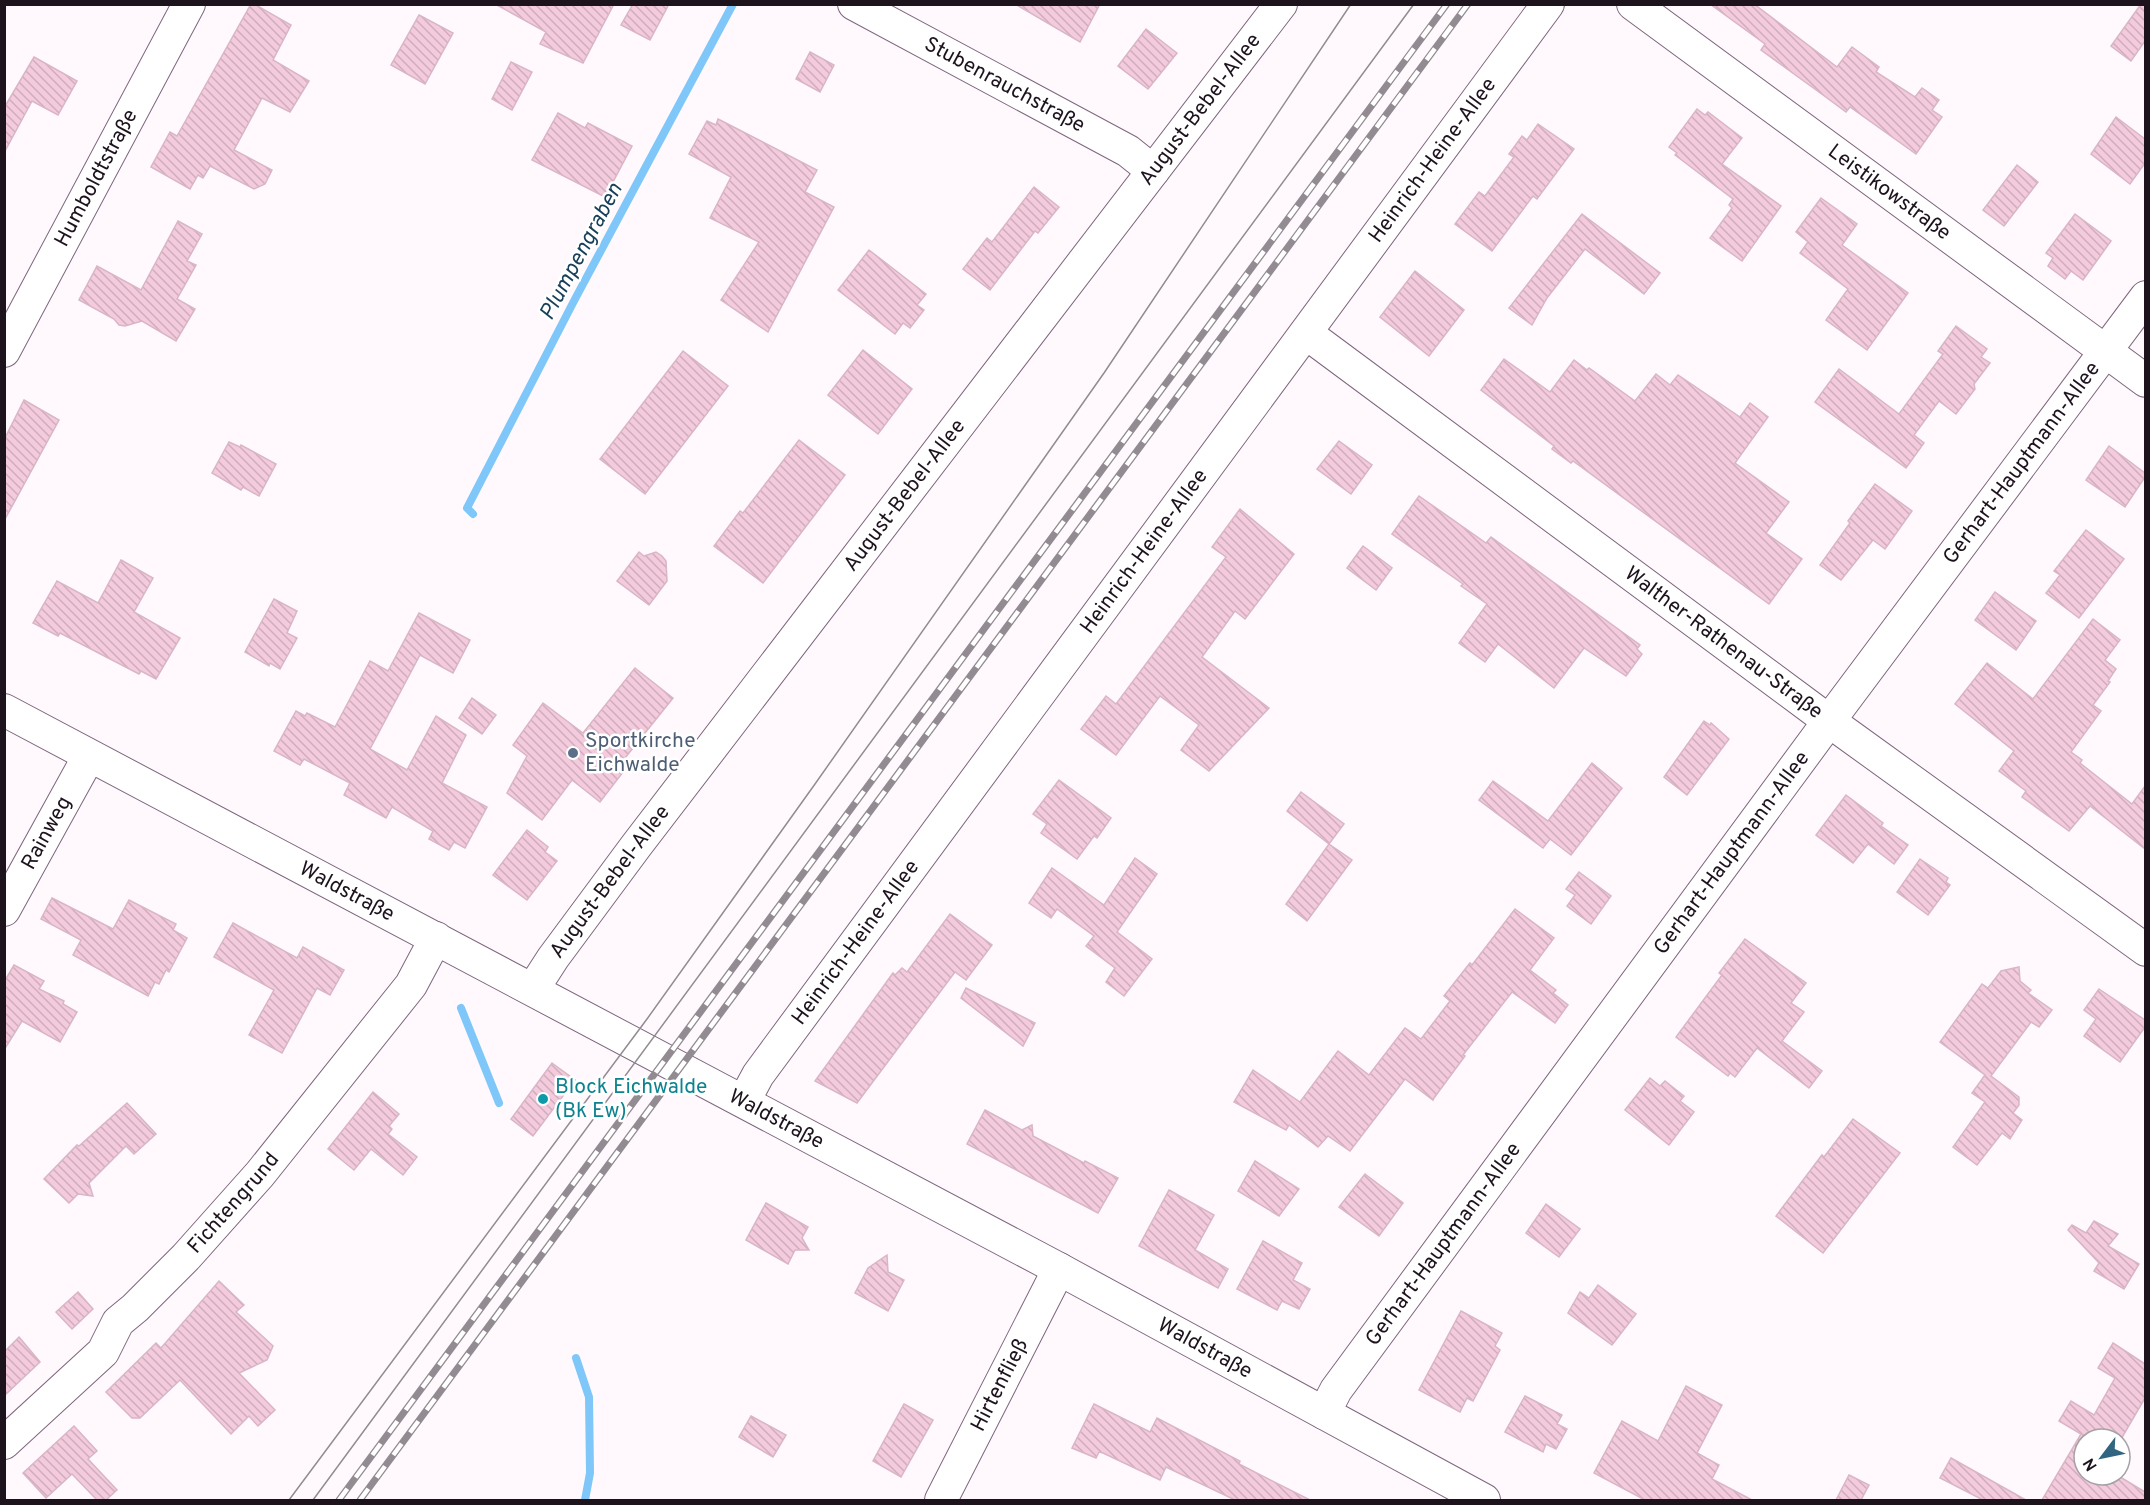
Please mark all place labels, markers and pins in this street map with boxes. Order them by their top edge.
place label: Sportkirche Eichwalde [585,728,695,779]
marker: Sportkirche Eichwalde [566,746,580,760]
place label: Block Eichwalde (Bk Ew) [555,1074,707,1125]
marker: Block Eichwalde (Bk Ew) [536,1092,550,1106]

